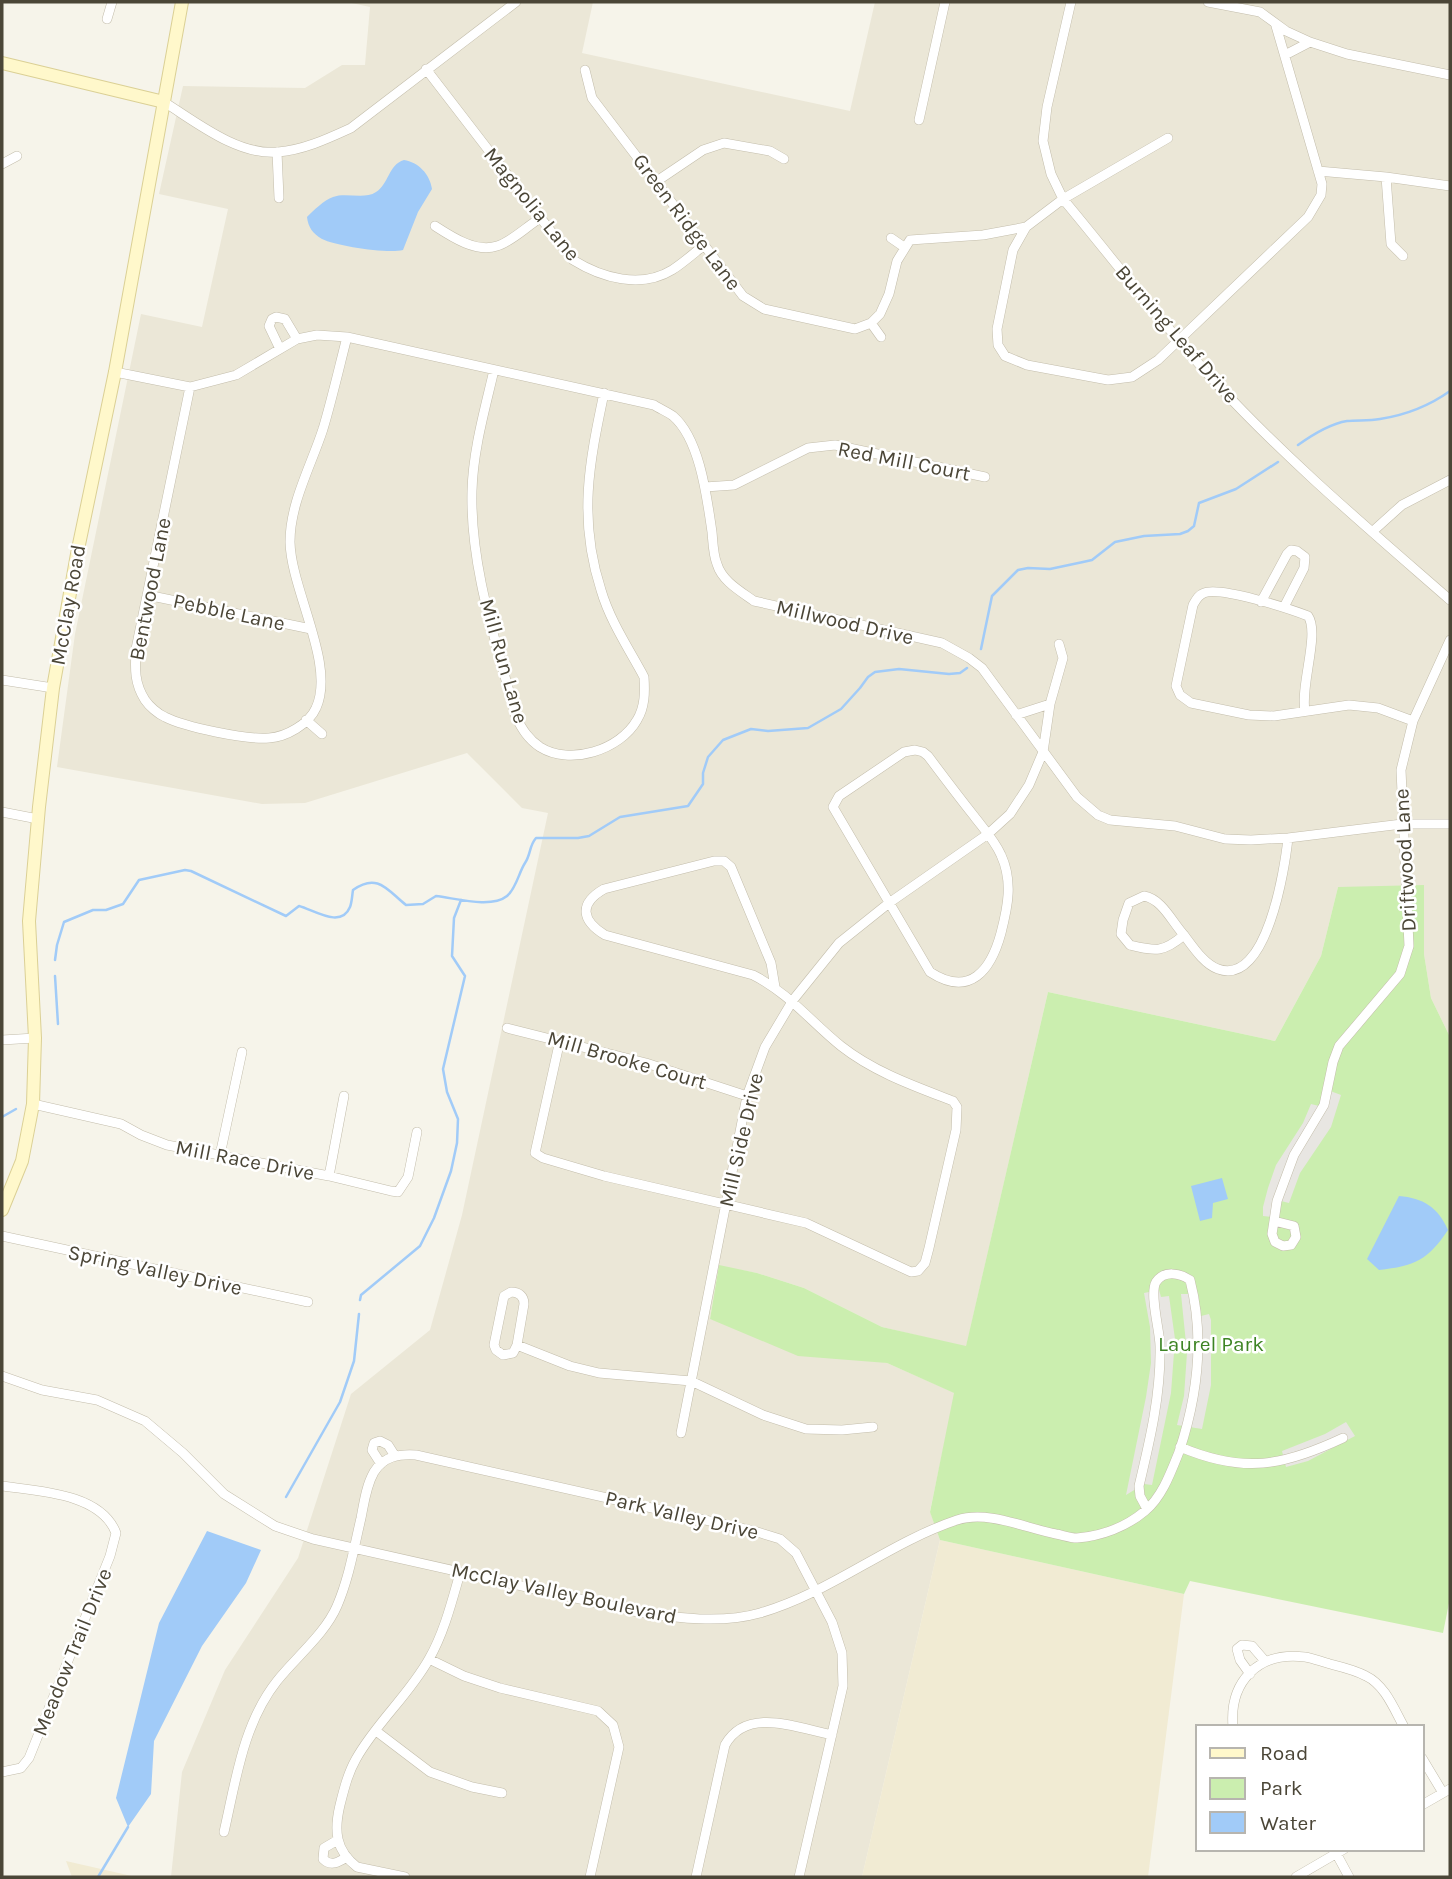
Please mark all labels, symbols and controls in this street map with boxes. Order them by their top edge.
street label: Magnolia Lane [479,142,585,266]
street label: Green Ridge Lane [628,149,746,295]
street label: Burning Leaf Drive [1110,260,1244,408]
street label: Red Mill Court [836,436,972,486]
street label: Bentwood Lane [124,516,176,662]
street label: McClay Road [46,543,90,667]
street label: Pebble Lane [171,588,287,636]
street label: Millwood Drive [774,595,916,649]
street label: Mill Run Lane [475,596,533,726]
street label: Driftwood Lane [1389,788,1421,932]
street label: Mill Brooke Court [545,1026,709,1094]
street label: Mill Side Drive [714,1071,768,1209]
street label: Mill Race Drive [174,1135,316,1185]
street label: Spring Valley Drive [66,1240,244,1300]
park label: Laurel Park [1158,1332,1264,1356]
street label: Park Valley Drive [603,1486,761,1544]
street label: McClay Valley Boulevard [449,1557,679,1629]
street label: Meadow Trail Drive [27,1565,117,1739]
legend [1196,1725,1424,1851]
text: Road [1260,1741,1308,1765]
text: Park [1260,1776,1303,1800]
text: Water [1260,1811,1316,1835]

